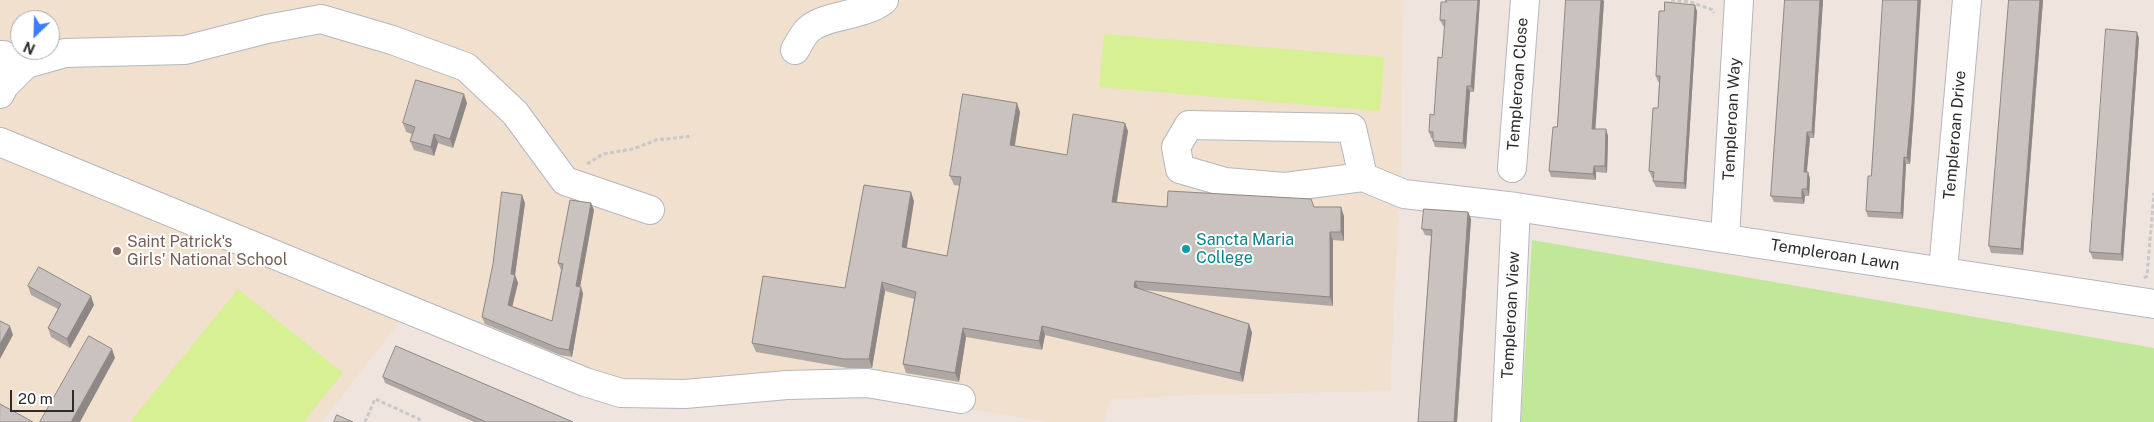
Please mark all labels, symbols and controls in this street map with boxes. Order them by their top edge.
north arrow [10,10,60,60]
street label: Templeroan Close [1504,17,1532,151]
text: N [21,38,38,57]
street label: Templeroan Way [1719,57,1745,181]
street label: Templeroan Drive [1940,70,1970,200]
place label: Sancta Maria College [1196,230,1294,268]
place label: Saint Patrick's Girls' National School [127,232,288,270]
street label: Templeroan Lawn [1769,235,1901,275]
marker: Sancta Maria College [1180,243,1192,255]
marker: Saint Patrick's Girls' National School [111,245,123,257]
street label: Templeroan View [1498,251,1524,379]
scale bar [12,380,76,412]
text: 20 m [18,390,53,407]

